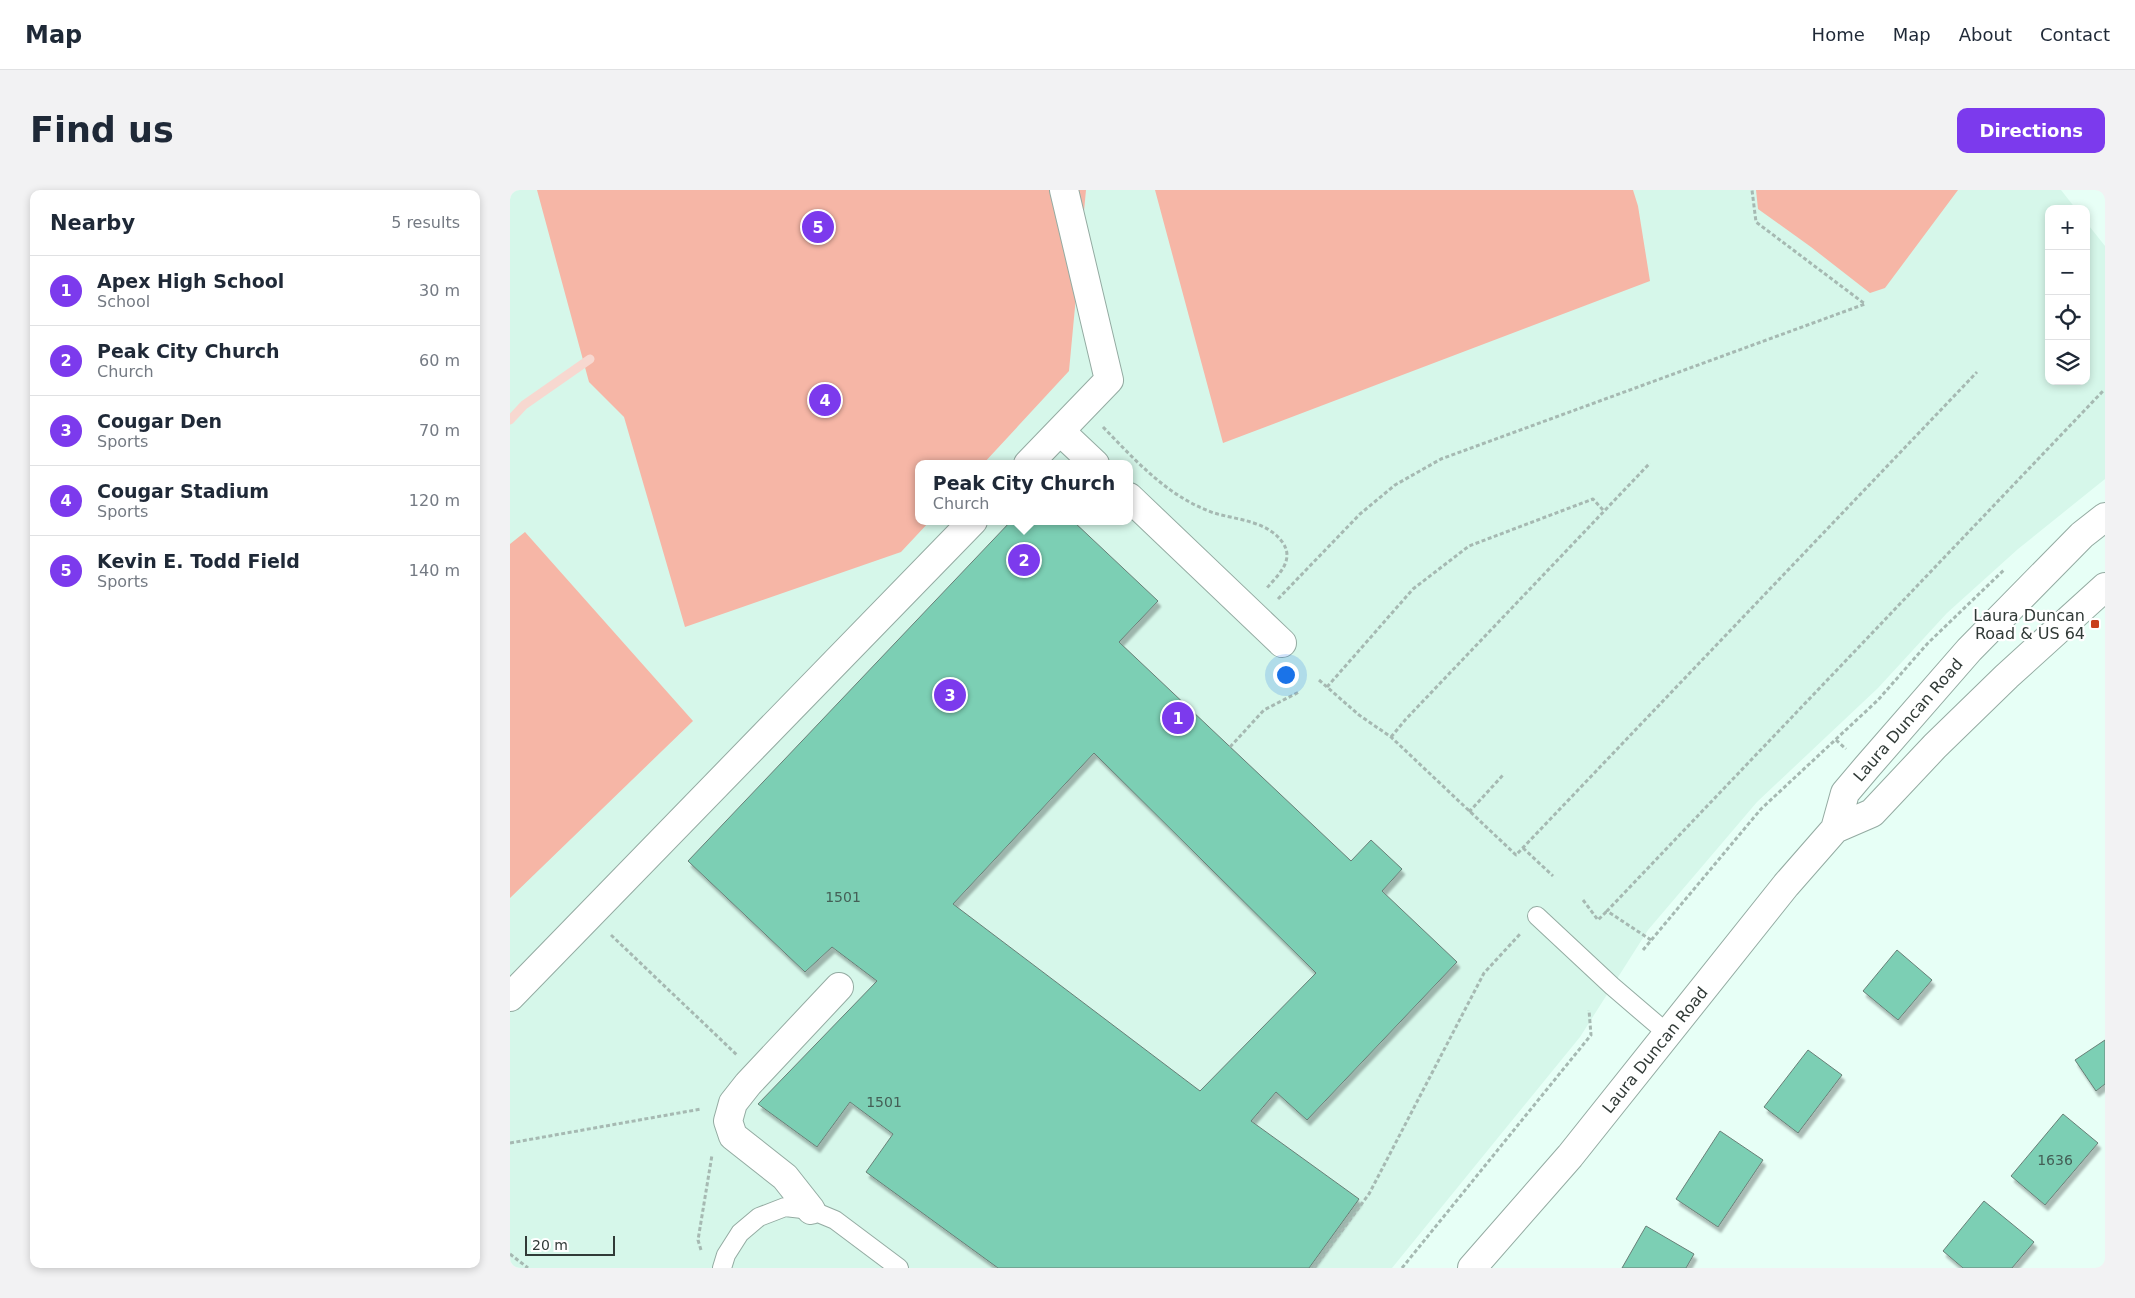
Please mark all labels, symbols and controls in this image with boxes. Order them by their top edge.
text: Map [25,21,82,49]
text: Home [1812,24,1865,45]
text: Map [1893,24,1931,45]
text: About [1959,24,2012,45]
text: Contact [2040,24,2110,45]
button: Directions [1957,108,2105,153]
text: Find us [30,110,174,150]
map controls [2045,205,2090,385]
button: + [2045,205,2090,250]
pin: 5 [802,208,834,246]
text: Nearby [50,211,135,235]
text: 5 results [391,213,460,232]
button: − [2045,250,2090,295]
text: Apex High School [97,270,284,292]
text: 1 [60,281,72,300]
text: 30 m [419,281,460,300]
text: School [97,292,150,311]
button: locate [2045,295,2090,340]
text: Peak City Church [97,340,280,362]
button: layers [2045,340,2090,385]
text: 2 [60,351,72,370]
text: 60 m [419,351,460,370]
text: Church [97,362,154,381]
pin: 4 [809,381,841,419]
text: Cougar Den [97,410,222,432]
text: 3 [60,421,72,440]
text: 70 m [419,421,460,440]
text: Sports [97,432,148,451]
popup [915,460,1133,525]
text: Peak City Church [933,472,1115,494]
text: Cougar Stadium [97,480,269,502]
text: 4 [60,491,72,510]
text: 120 m [409,491,460,510]
text: Church [933,494,989,513]
text: Sports [97,502,148,521]
pin: 2 [1008,541,1040,579]
text: Kevin E. Todd Field [97,550,300,572]
text: 5 [60,561,72,580]
text: 140 m [409,561,460,580]
text: Sports [97,572,148,591]
place label: Laura Duncan Road & US 64 [1973,606,2085,643]
marker: Laura Duncan Road & US 64 [2089,618,2101,630]
street label: Laura Duncan Road [1849,655,1967,785]
your location [1273,662,1299,688]
pin: 3 [934,676,966,714]
pin: 1 [1162,699,1194,737]
house number: 1501 [825,889,861,905]
street label: Laura Duncan Road [1598,983,1712,1117]
house number: 1501 [866,1094,902,1110]
house number: 1636 [2037,1152,2073,1168]
scale bar [525,1233,615,1256]
text: 20 m [532,1237,568,1253]

